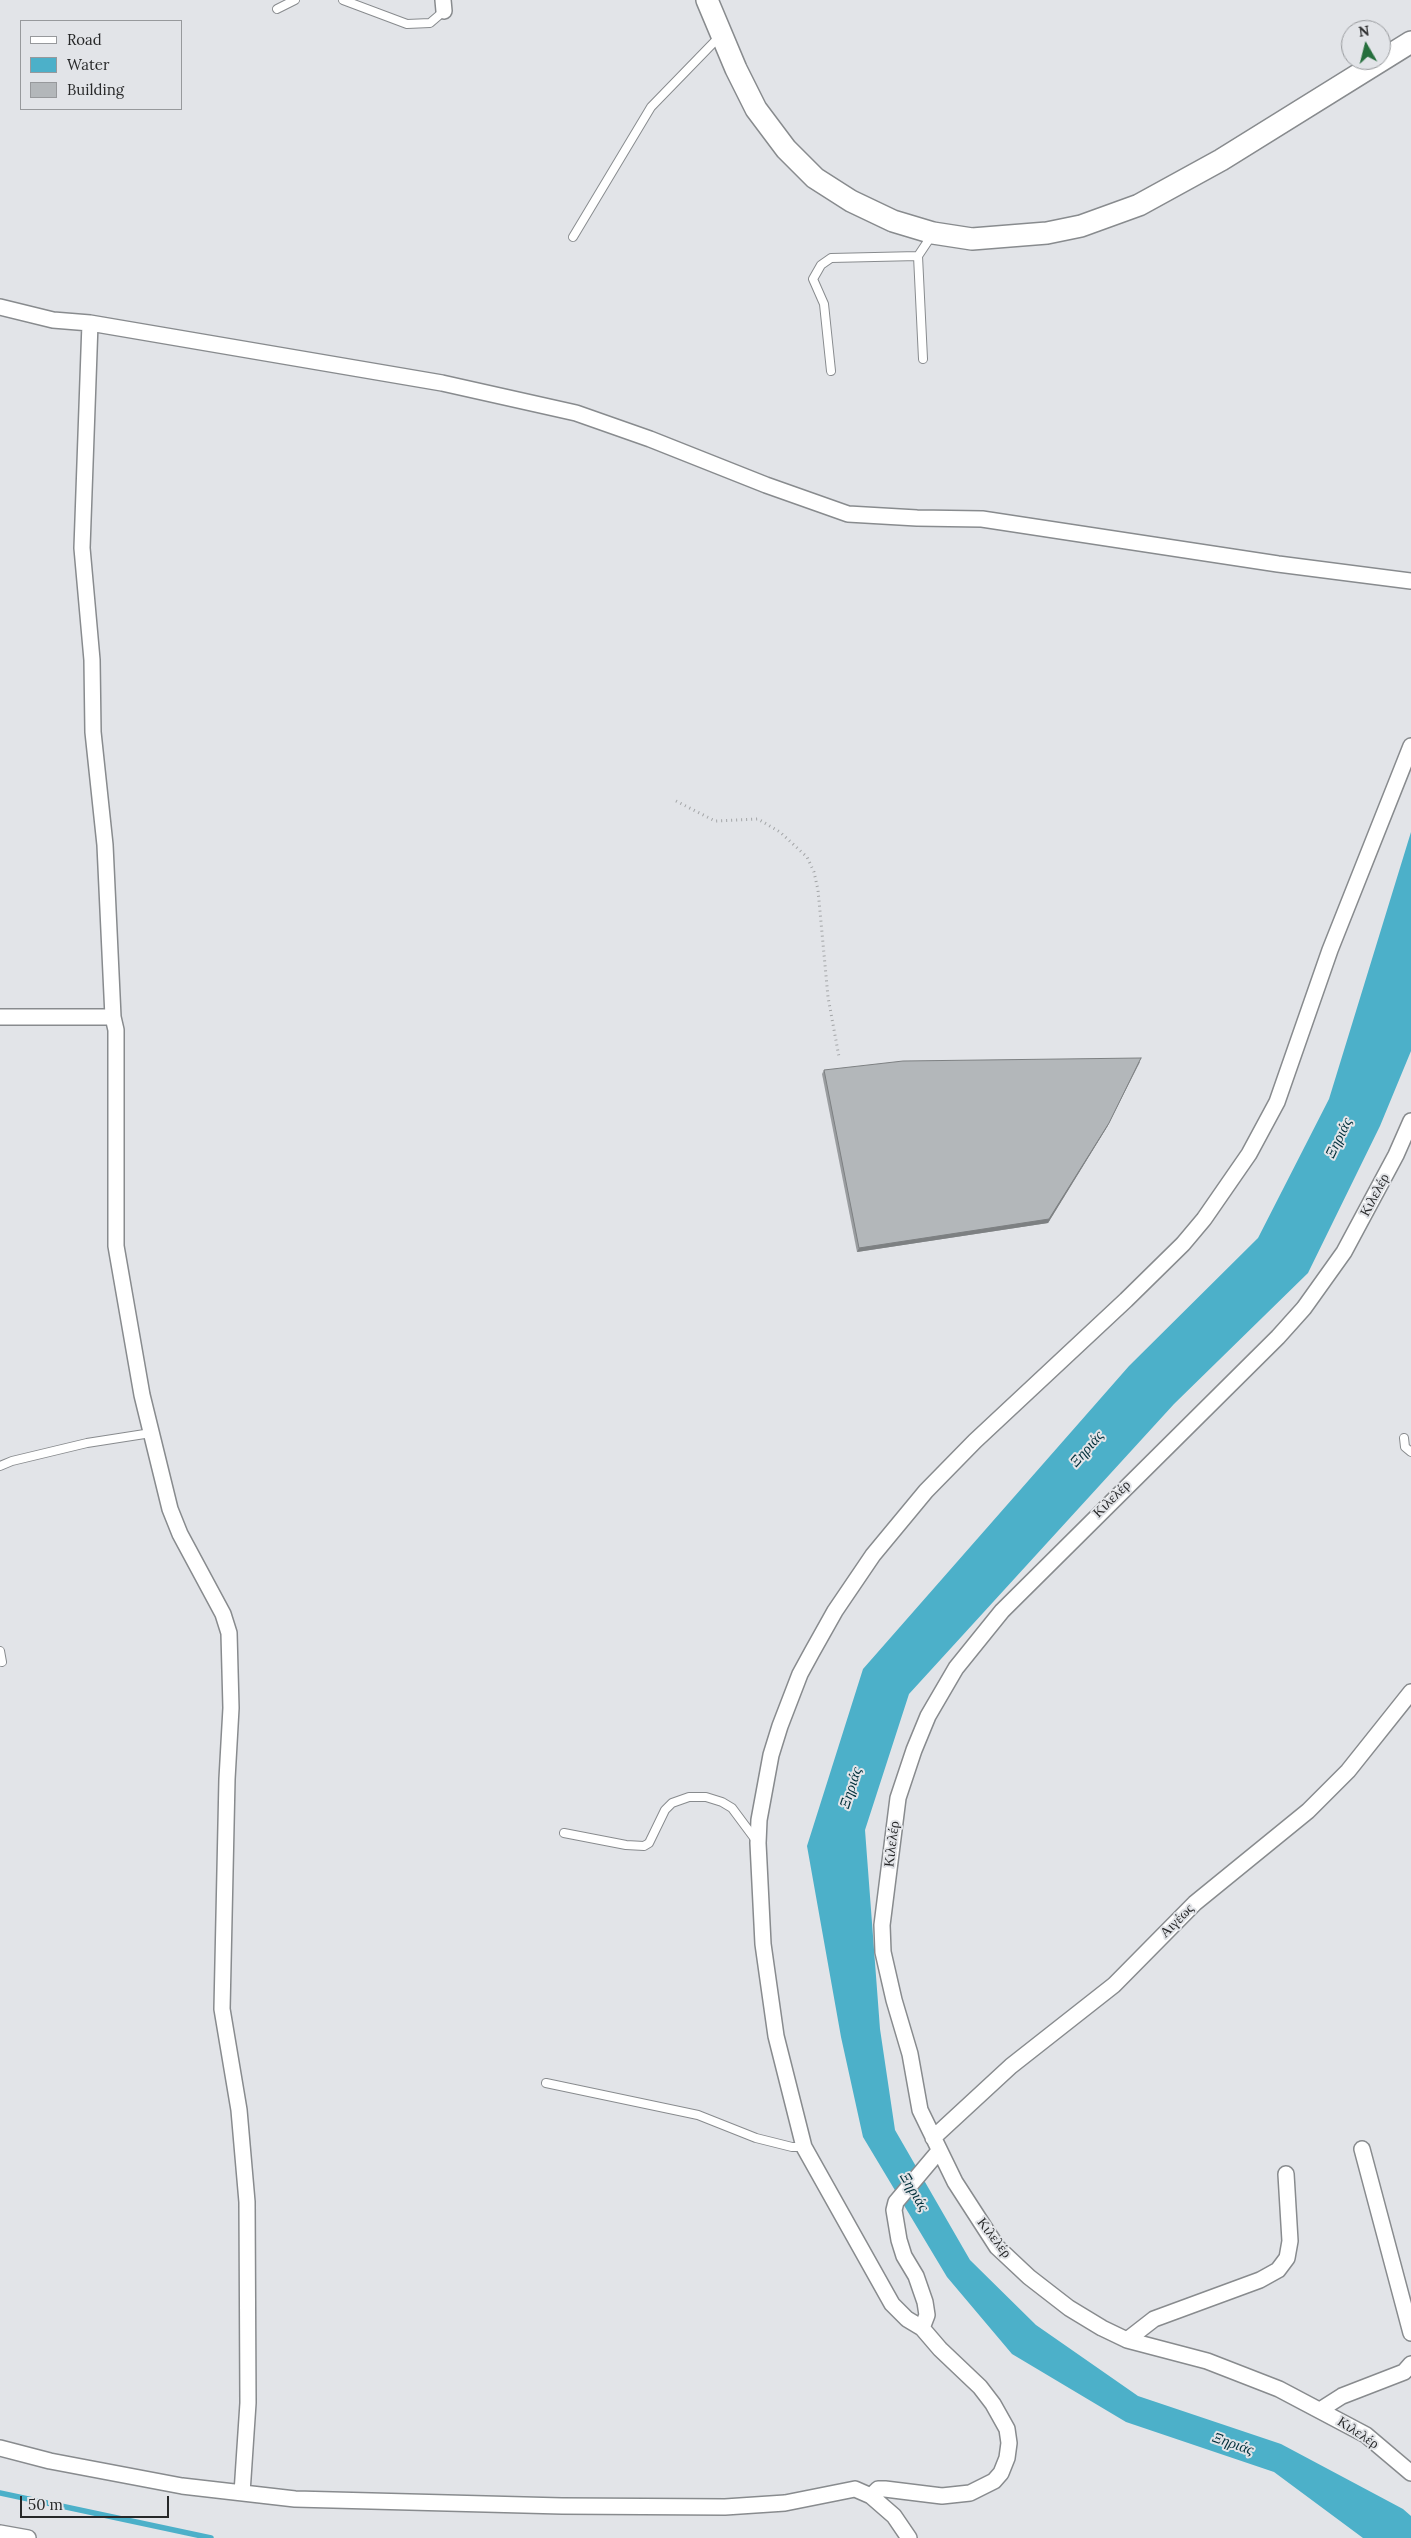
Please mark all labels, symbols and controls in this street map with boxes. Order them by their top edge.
legend [20,20,182,110]
north arrow [1341,20,1391,70]
text: N [1357,21,1371,41]
text: Road [67,30,102,49]
text: Water [67,55,109,74]
text: Building [67,80,124,99]
water label: Ξηριάς [1322,1115,1356,1161]
street label: Κιλελέρ [1357,1171,1393,1219]
water label: Ξηριάς [1066,1427,1108,1471]
street label: Κιλελέρ [1090,1477,1134,1521]
water label: Ξηριάς [836,1765,866,1811]
street label: Κιλελέρ [881,1820,903,1868]
street label: Αιγέως [1157,1901,1197,1941]
water label: Ξηριάς [895,2169,933,2215]
street label: Κιλελέρ [973,2215,1015,2261]
street label: Κιλελέρ [1334,2413,1382,2453]
water label: Ξηριάς [1210,2429,1256,2459]
scale bar [22,2486,171,2518]
text: 50 m [28,2495,63,2514]

